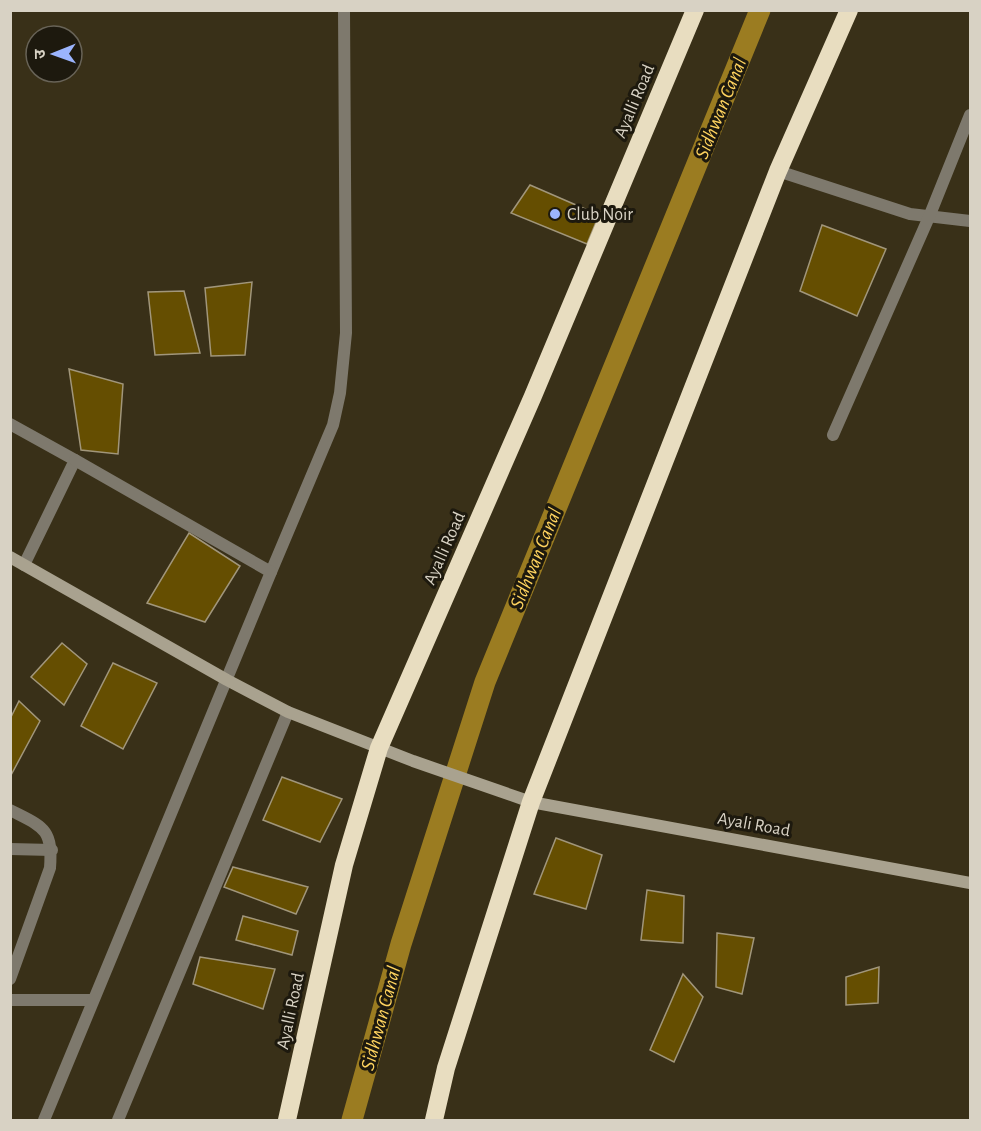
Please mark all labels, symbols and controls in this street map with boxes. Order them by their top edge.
north arrow [24,24,84,84]
text: उ [32,49,48,59]
water label: Sidhwan Canal [692,55,750,162]
street label: Ayalli Road [611,62,658,141]
place label: Club Noir [567,206,633,224]
marker: Club Noir [548,207,562,221]
water label: Sidhwan Canal [507,505,565,612]
street label: Ayalli Road [421,509,469,588]
street label: Ayali Road [716,810,792,840]
water label: Sidhwan Canal [357,964,404,1073]
street label: Ayalli Road [274,971,308,1051]

